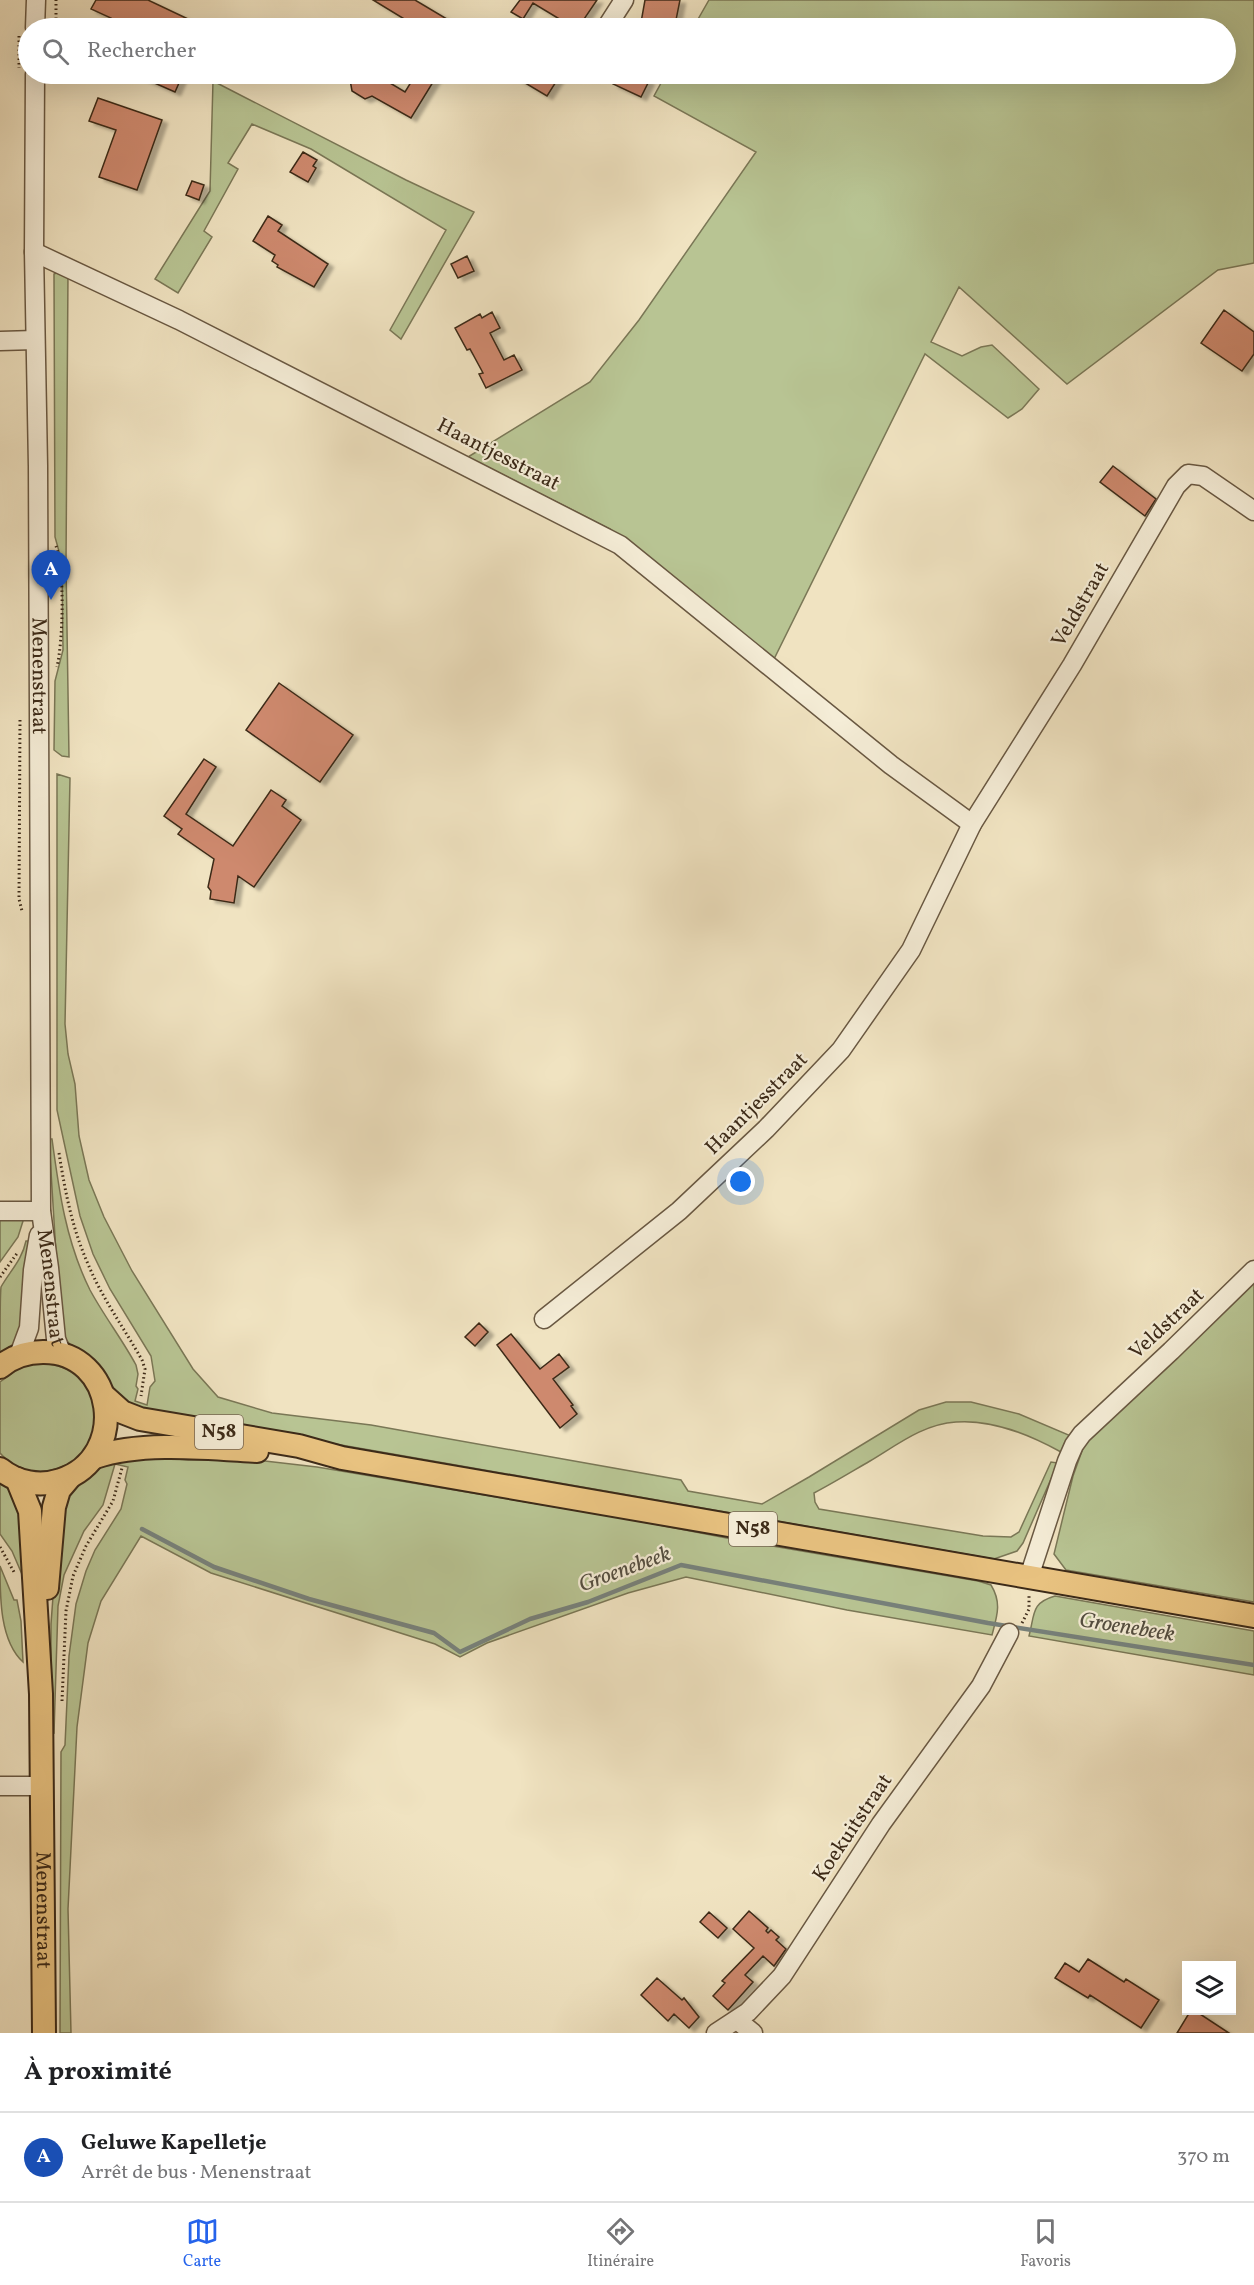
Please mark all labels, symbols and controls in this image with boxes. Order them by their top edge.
search box [18,18,1236,84]
icon: search [39,35,72,68]
text: Rechercher [87,36,196,67]
street label: Haantjesstraat [431,412,565,498]
pin: A [32,550,70,600]
street label: Veldstraat [1045,557,1117,653]
street label: Menenstraat [24,617,54,735]
street label: Haantjesstraat [699,1046,815,1162]
your location [726,1167,755,1196]
street label: Menenstraat [29,1227,72,1350]
street label: Veldstraat [1123,1281,1211,1367]
road number: N58 [195,1415,243,1449]
road number: N58 [729,1512,777,1546]
water label: Groenebeek [574,1539,676,1601]
water label: Groenebeek [1077,1605,1177,1651]
street label: Koekuitstraat [806,1768,900,1888]
street label: Menenstraat [28,1851,58,1969]
map controls [1182,1961,1236,2015]
button: layers [1182,1961,1236,2015]
text: À proximité [24,2054,172,2090]
text: Geluwe Kapelletje [81,2128,266,2159]
text: A [36,2143,51,2171]
text: 370 m [1177,2143,1230,2171]
text: Arrêt de bus · Menenstraat [81,2159,311,2187]
tab: Carte [183,2215,221,2273]
tab: Itinéraire [587,2215,654,2273]
tab: Favoris [1020,2215,1071,2273]

